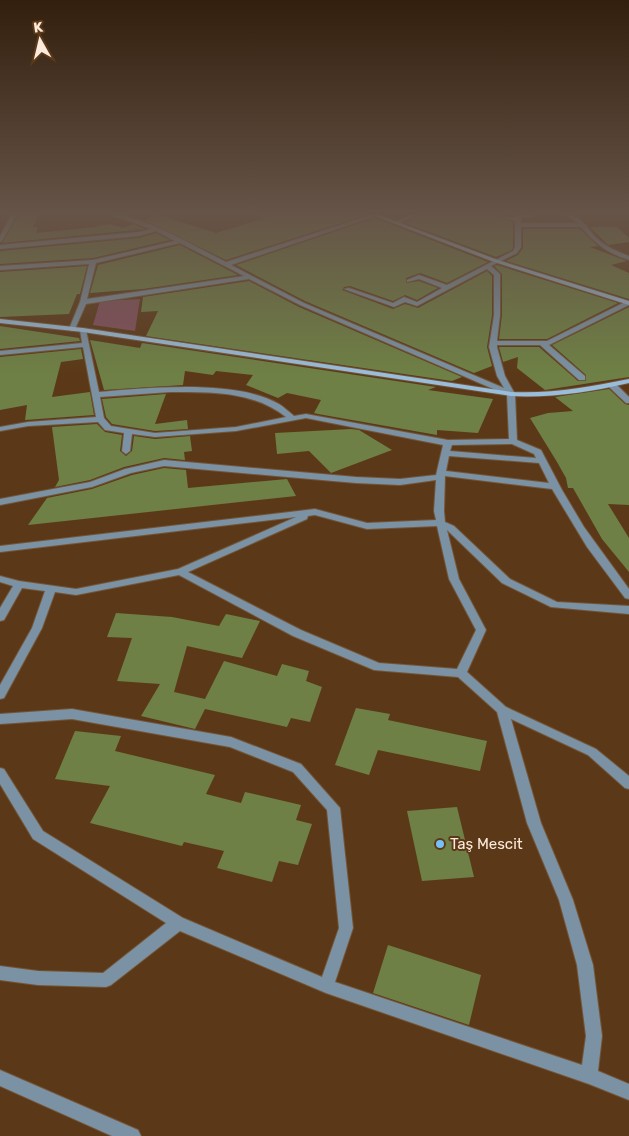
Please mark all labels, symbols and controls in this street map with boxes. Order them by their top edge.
north arrow [15,15,65,65]
text: K [32,18,45,37]
place label: Taş Mescit [450,835,523,853]
marker: Taş Mescit [434,838,446,850]

